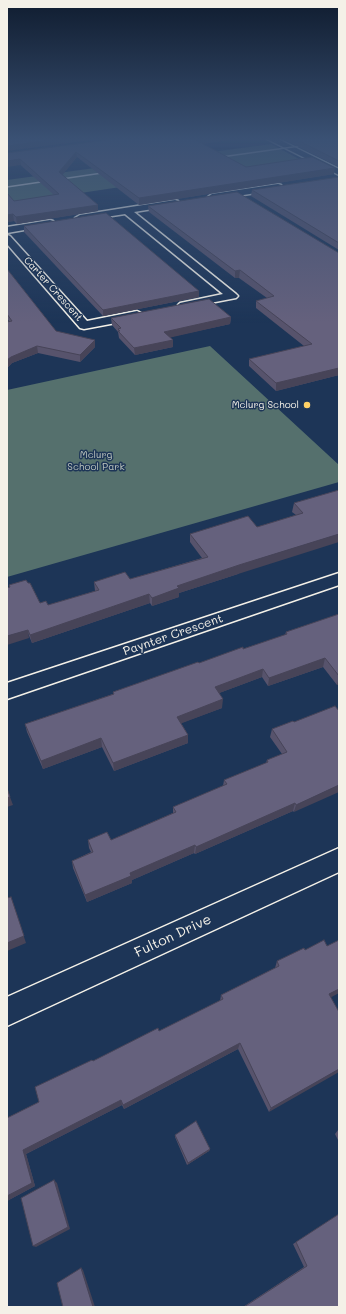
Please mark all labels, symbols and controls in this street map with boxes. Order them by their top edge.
street label: Carter Crescent [21,254,85,324]
place label: Mclurg School [232,399,299,411]
marker: Mclurg School [302,400,312,410]
park label: Mclurg School Park [67,449,125,472]
street label: Paynter Crescent [121,611,225,659]
street label: Fulton Drive [132,911,214,961]

